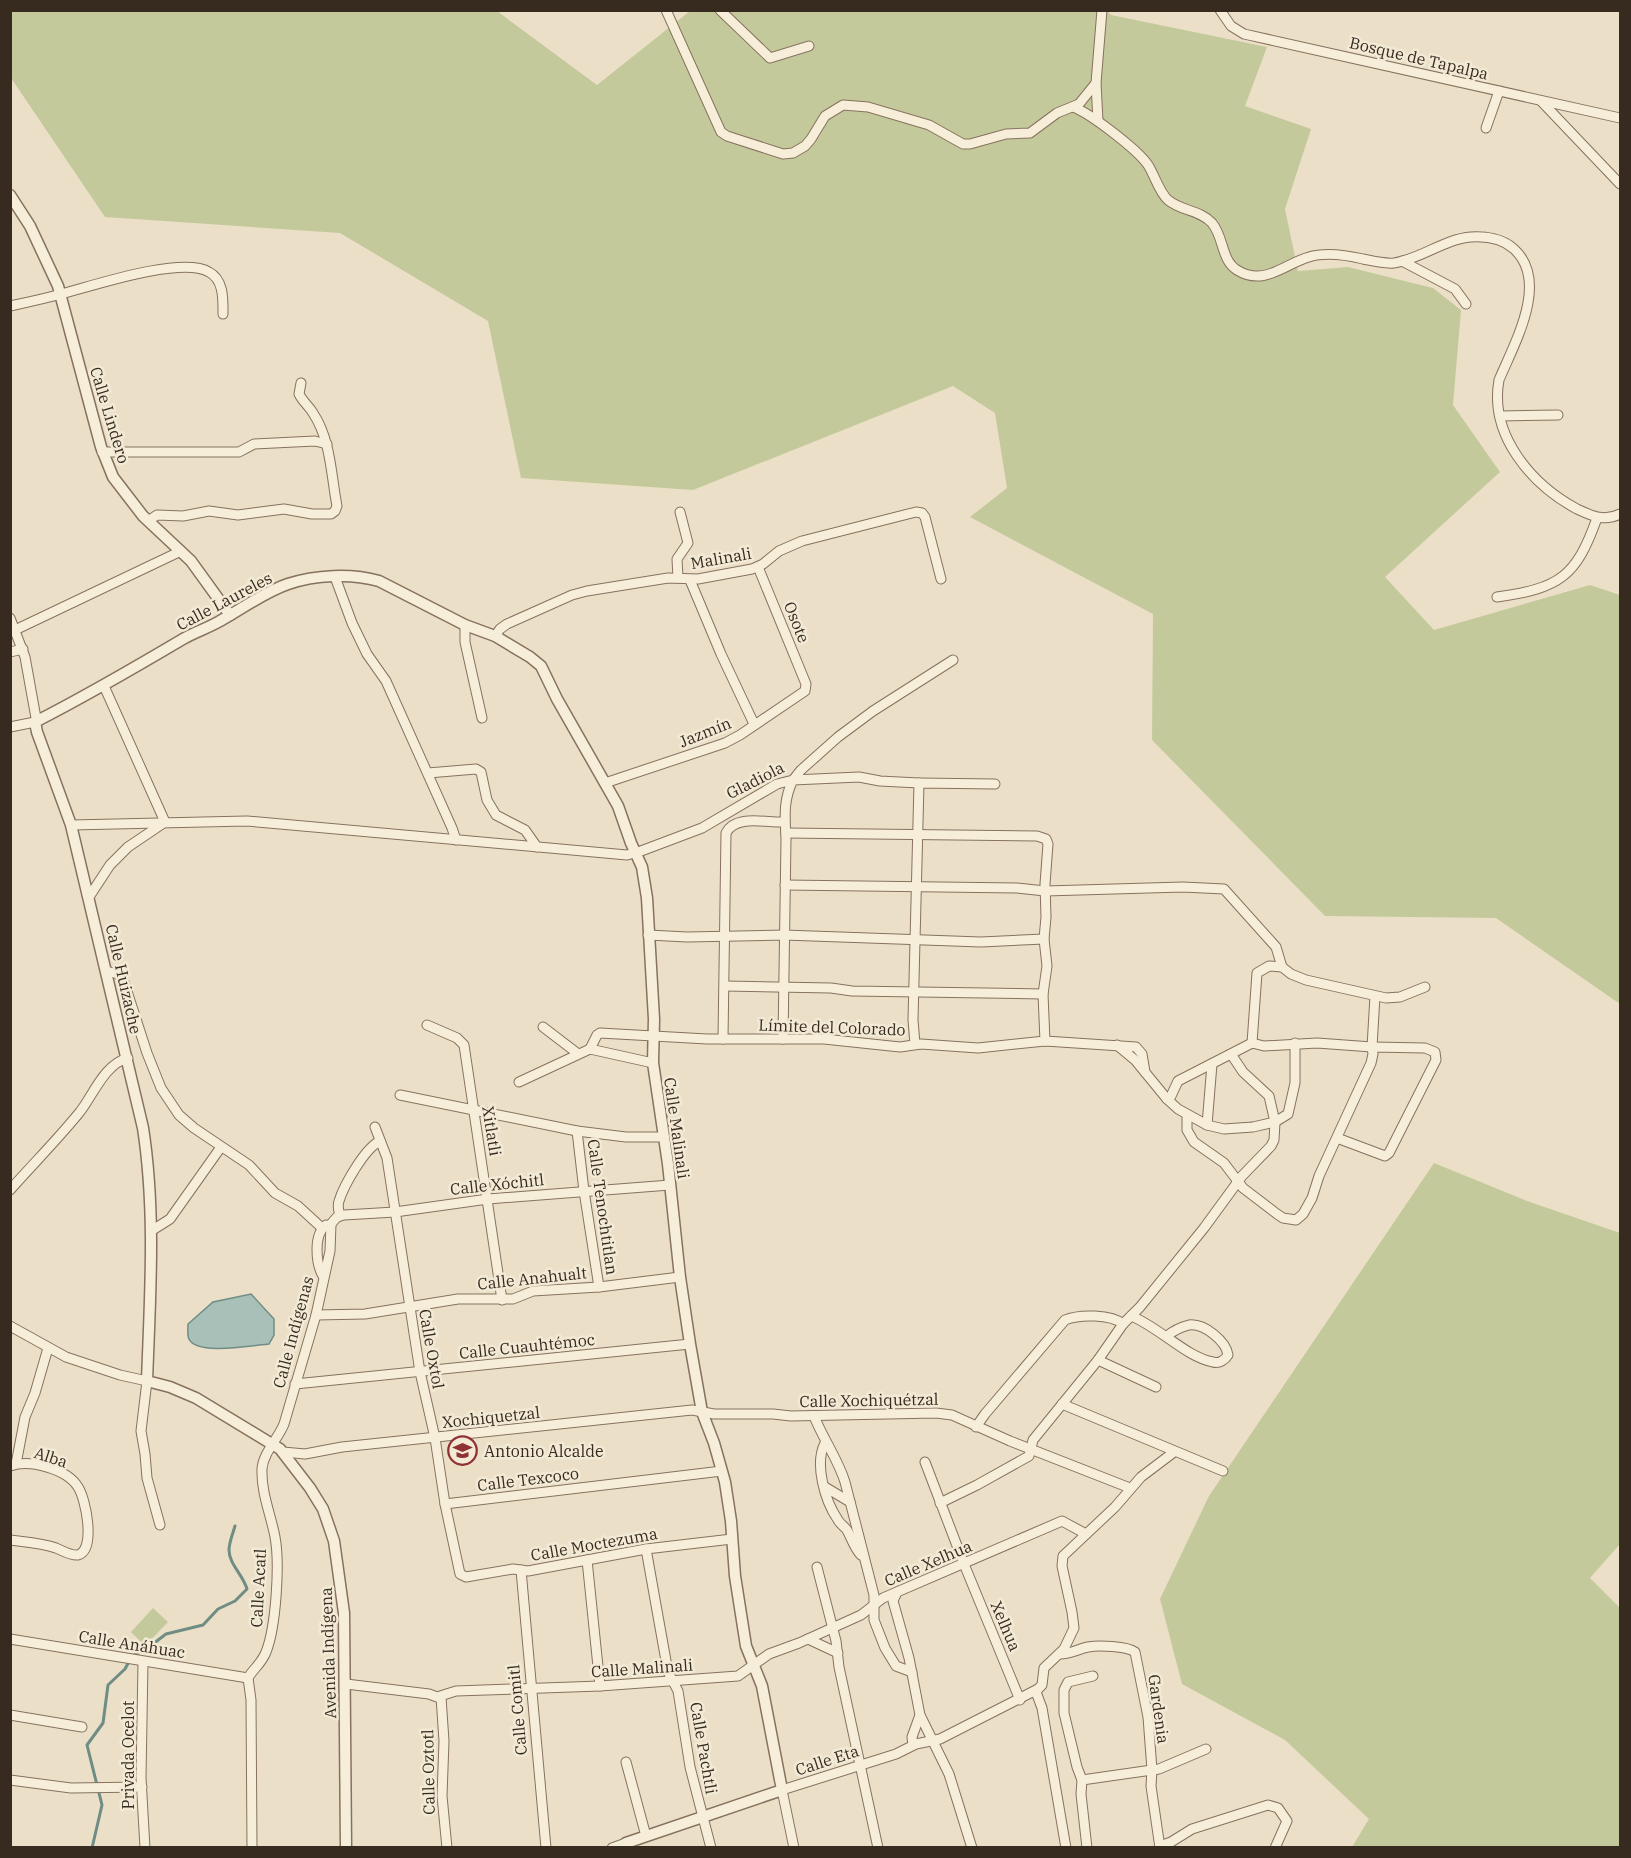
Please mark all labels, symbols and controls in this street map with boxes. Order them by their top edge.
street label: Bosque de Tapalpa [1348,32,1491,84]
street label: Calle Lindero [86,364,134,466]
street label: Malinali [689,543,753,573]
street label: Calle Laureles [173,567,275,635]
street label: Osote [780,599,814,645]
street label: Jazmín [676,712,734,752]
street label: Gladiola [723,757,788,803]
street label: Calle Huizache [102,922,146,1036]
street label: Límite del Colorado [758,1014,906,1040]
street label: Calle Malinali [660,1076,694,1180]
street label: Xitlatli [478,1105,506,1157]
street label: Calle Tenochtitlan [584,1138,622,1276]
street label: Calle Xóchitl [449,1169,545,1199]
street label: Calle Anahualt [476,1262,588,1294]
street label: Calle Indígenas [268,1274,318,1390]
street label: Calle Oxtol [415,1307,449,1391]
street label: Calle Cuauhtémoc [458,1329,596,1363]
street label: Calle Xochiquétzal [799,1389,939,1411]
street label: Xochiquetzal [441,1402,541,1432]
school or university icon: Antonio Alcalde [447,1435,479,1467]
place label: Antonio Alcalde [484,1441,604,1461]
street label: Alba [32,1442,71,1472]
street label: Calle Texcoco [476,1463,580,1495]
street label: Calle Moctezuma [529,1523,659,1565]
street label: Calle Xelhua [881,1535,975,1590]
street label: Calle Acatl [246,1548,270,1628]
street label: Avenida Indígena [316,1587,340,1719]
street label: Xelhua [987,1598,1026,1654]
street label: Calle Anáhuac [77,1626,187,1662]
street label: Calle Malinali [590,1654,694,1682]
street label: Calle Comitl [503,1664,531,1756]
street label: Gardenia [1144,1673,1174,1745]
street label: Privada Ocelot [118,1700,138,1809]
street label: Calle Pachtli [686,1700,722,1796]
street label: Calle Oztotl [417,1729,439,1815]
street label: Calle Eta [793,1740,861,1780]

